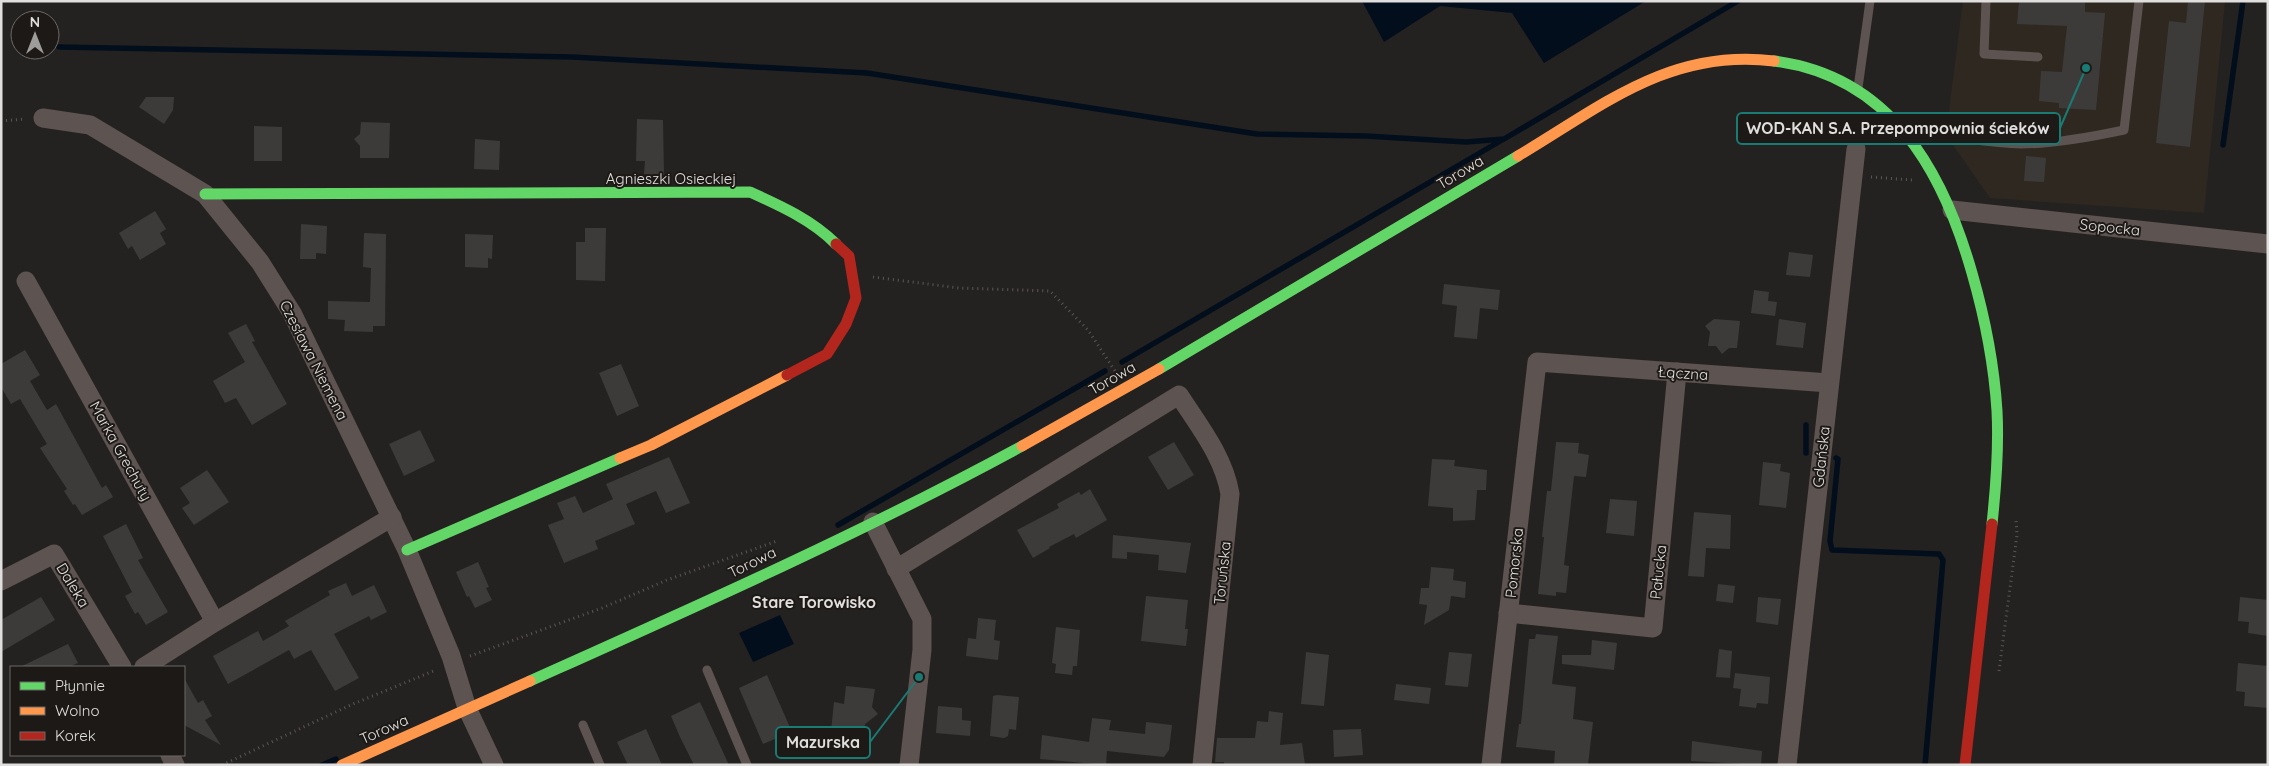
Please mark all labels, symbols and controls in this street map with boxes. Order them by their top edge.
north arrow [10,10,60,60]
text: N [30,13,40,31]
callout: WOD-KAN S.A. Przepompownia ścieków [1737,113,2060,144]
text: WOD-KAN S.A. Przepompownia ścieków [1746,118,2050,138]
street label: Torowa [1433,151,1487,193]
street label: Agnieszki Osieckiej [606,169,736,188]
street label: Sopocka [2079,214,2141,240]
street label: Czesława Niemena [276,297,352,423]
street label: Torowa [1085,357,1139,399]
street label: Łączna [1657,362,1709,384]
street label: Marka Grechuty [86,398,156,504]
street label: Gdańska [1808,425,1834,489]
street label: Pomorska [1501,527,1527,599]
street label: Toruńska [1209,540,1235,606]
street label: Torowa [725,542,779,582]
street label: Pałucka [1646,544,1670,600]
street label: Daleka [52,559,94,611]
district label: Stare Torowisko [752,592,876,612]
legend [10,666,185,756]
text: Płynnie [55,676,105,695]
text: Wolno [55,701,100,720]
street label: Torowa [357,710,411,748]
text: Korek [55,726,96,745]
callout: Mazurska [776,727,870,758]
text: Mazurska [786,732,860,752]

